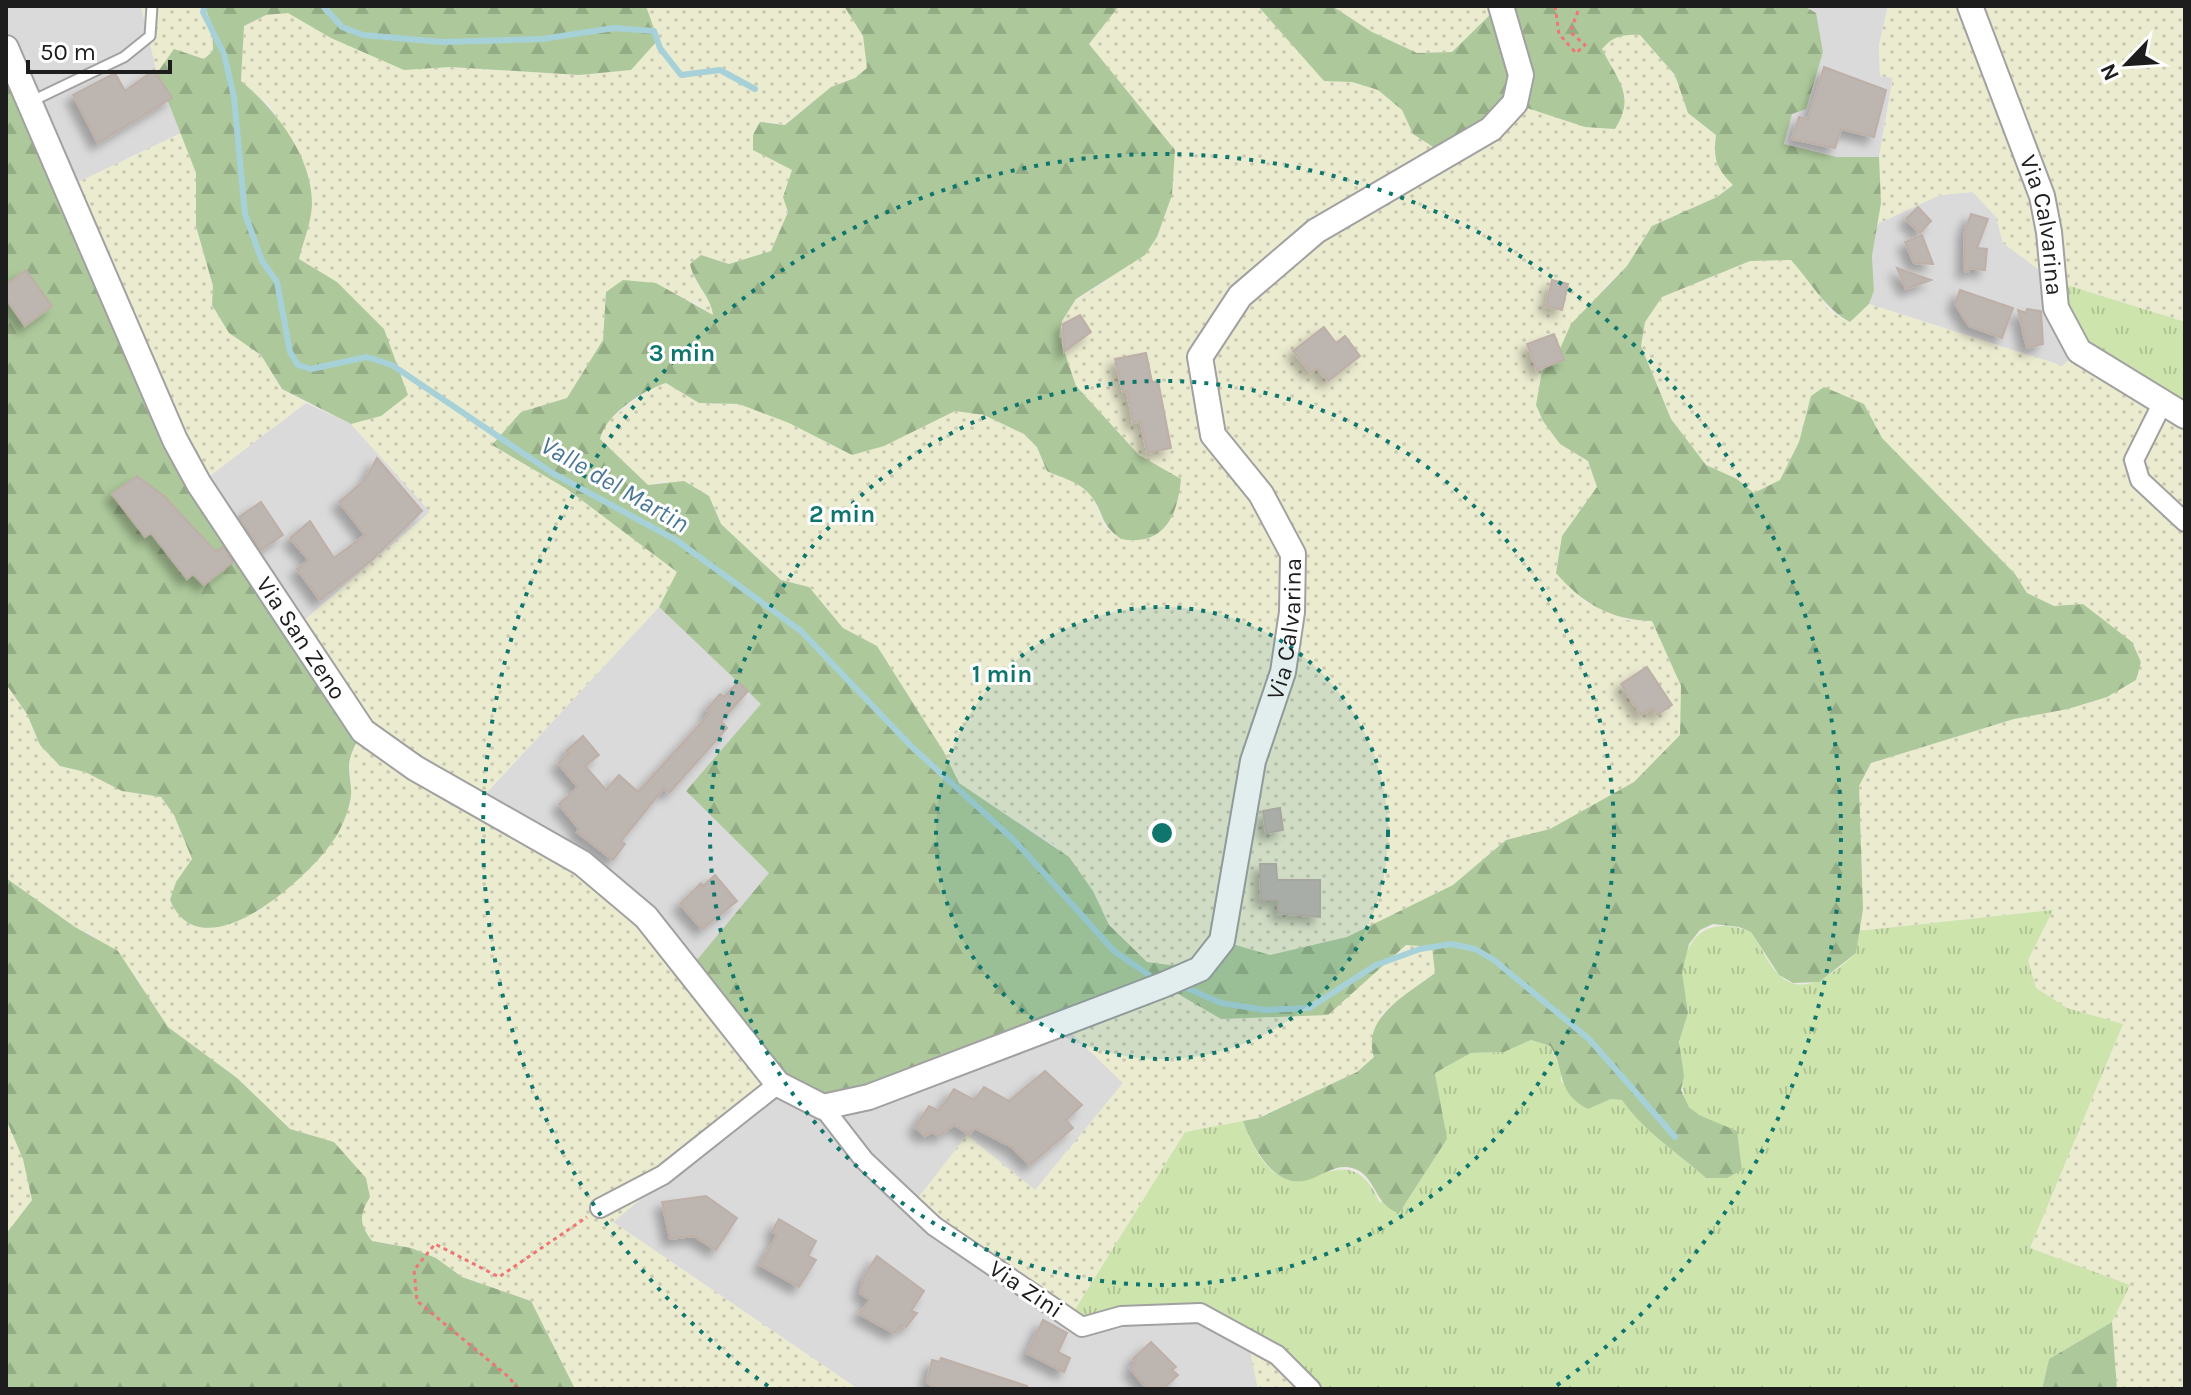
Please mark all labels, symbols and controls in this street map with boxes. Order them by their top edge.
scale bar [28,24,170,74]
north arrow [2087,24,2167,104]
text: 50 m [40,38,96,66]
text: N [2095,59,2125,85]
street label: Via Calvarina [2014,151,2069,297]
text: 3 min [649,339,715,367]
water label: Valle del Martin [535,429,694,539]
text: 2 min [809,500,875,528]
street label: Via Calvarina [1261,558,1307,703]
street label: Via San Zeno [250,571,352,705]
text: 1 min [972,660,1032,688]
centre of rings [1148,819,1176,847]
street label: Via Zini [984,1254,1068,1324]

